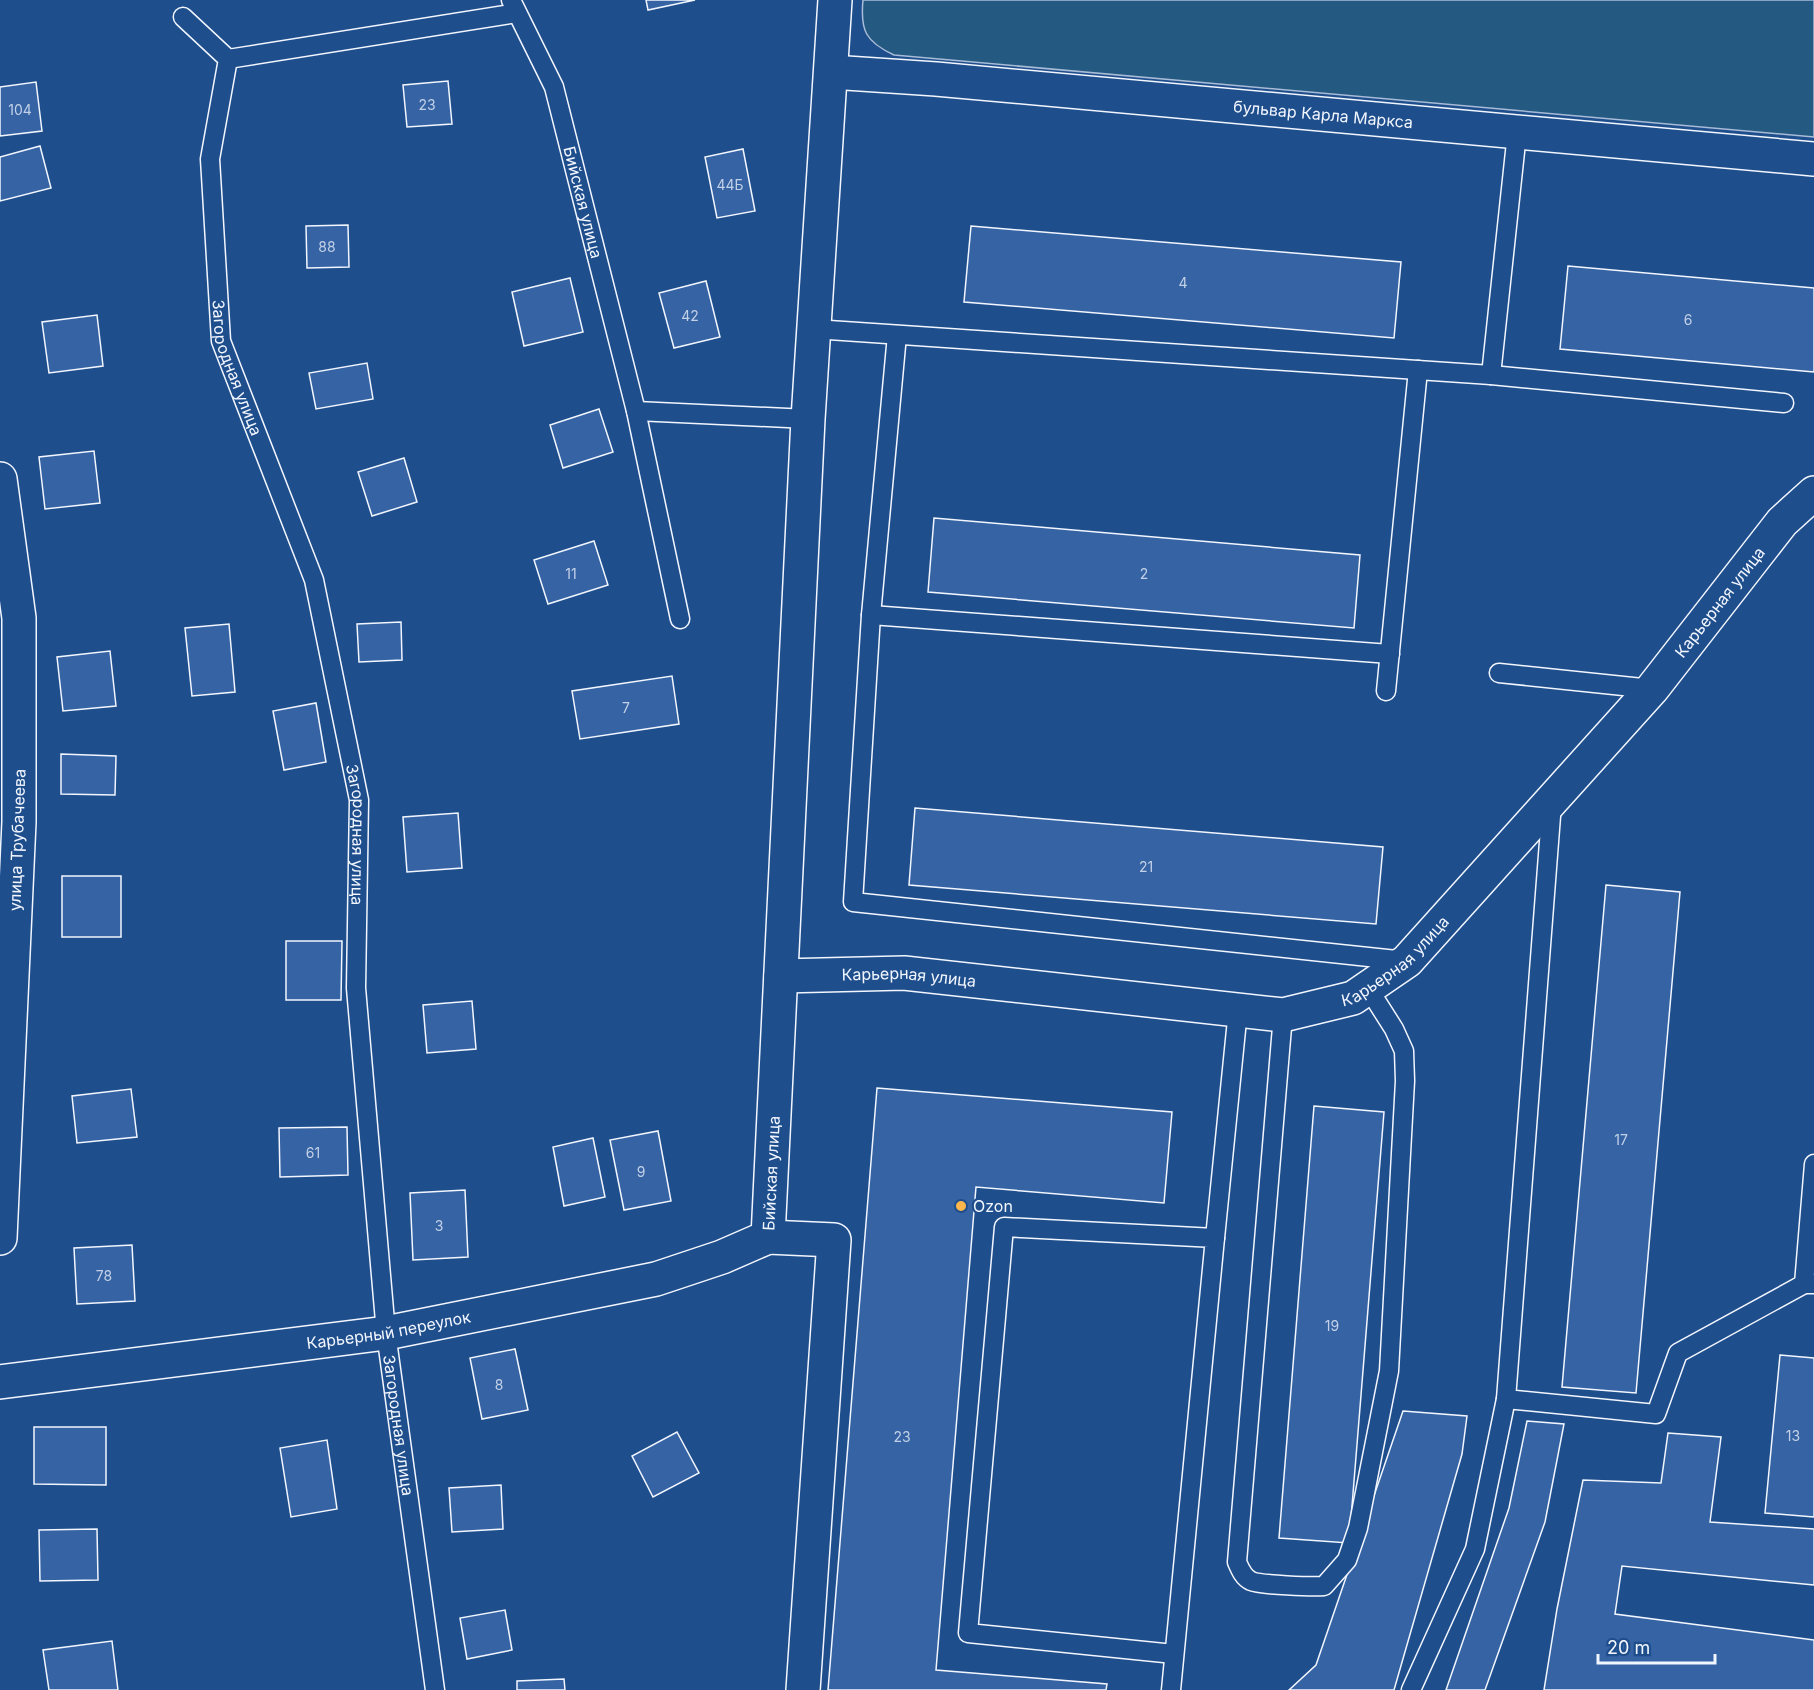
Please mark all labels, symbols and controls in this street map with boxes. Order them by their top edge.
house number: 23 [418,96,436,113]
street label: бульвар Карла Маркса [1232,96,1414,132]
house number: 104 [8,101,32,118]
street label: Бийская улица [559,144,607,260]
house number: 44Б [716,176,744,193]
house number: 88 [318,238,336,255]
house number: 4 [1178,274,1188,291]
street label: Загородная улица [209,299,267,438]
house number: 42 [681,307,699,324]
house number: 6 [1684,311,1692,328]
street label: Карьерная улица [1670,543,1769,662]
house number: 11 [565,565,577,582]
house number: 2 [1140,565,1148,582]
house number: 7 [622,699,630,716]
street label: Загородная улица [342,762,369,906]
street label: улица Трубачеева [5,769,29,911]
house number: 21 [1139,858,1153,875]
street label: Карьерная улица [1339,912,1453,1011]
street label: Карьерная улица [841,963,977,991]
street label: Бийская улица [758,1115,784,1231]
house number: 17 [1614,1131,1628,1148]
house number: 61 [306,1144,320,1161]
house number: 9 [637,1163,645,1180]
place label: Ozon [973,1196,1013,1216]
marker: Ozon [954,1199,968,1213]
house number: 3 [435,1217,443,1234]
house number: 78 [96,1267,112,1284]
street label: Карьерный переулок [305,1306,473,1353]
house number: 19 [1325,1317,1339,1334]
street label: Загородная улица [379,1354,418,1497]
house number: 8 [495,1376,503,1393]
house number: 13 [1786,1427,1800,1444]
house number: 23 [893,1428,911,1445]
scale bar [1598,1627,1715,1665]
text: 20 m [1607,1637,1650,1658]

